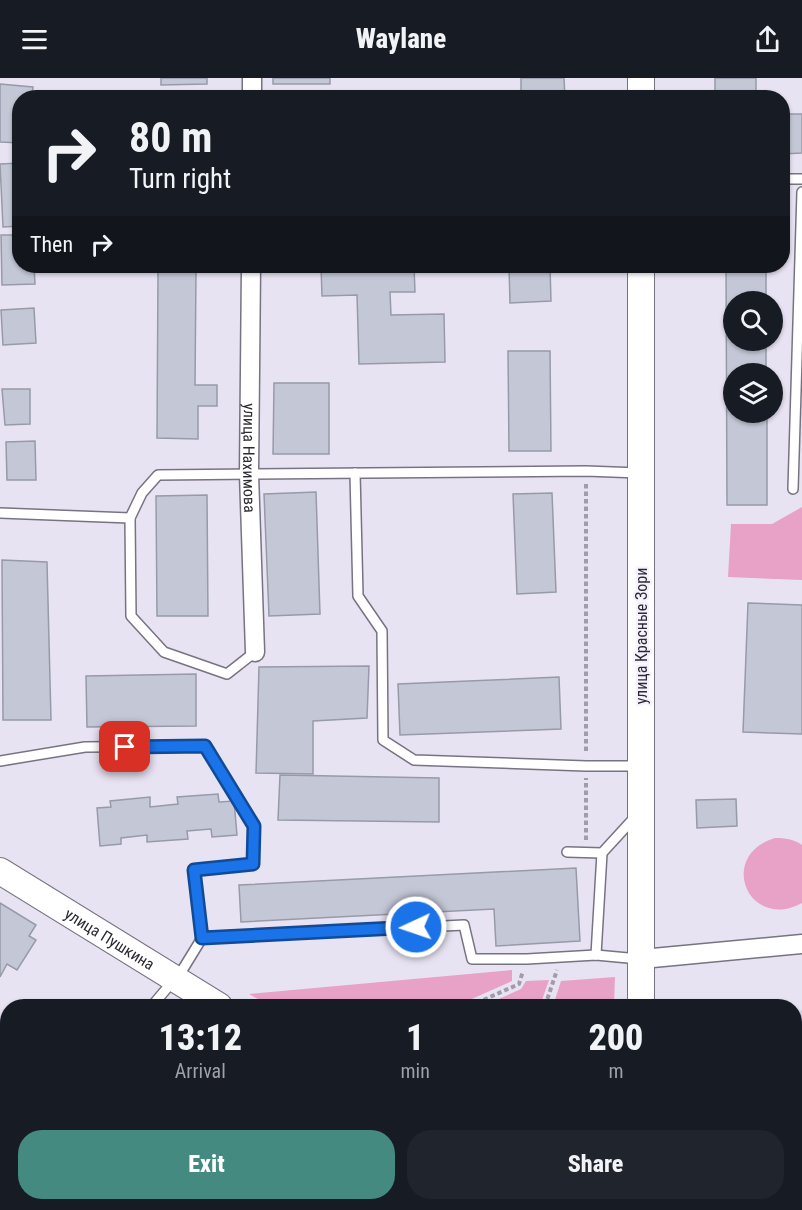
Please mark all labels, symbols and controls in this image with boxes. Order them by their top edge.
icon: menu [18,23,51,56]
text: Waylane [356,23,446,55]
icon: share [751,23,784,56]
text: 80 m [129,113,212,162]
icon: right [30,114,108,192]
text: Turn right [129,163,231,195]
icon: right [85,228,118,261]
text: Then [30,232,73,257]
map controls [723,291,783,423]
button: search [723,291,783,351]
button: layers [723,363,783,423]
street label: улица Нахимова [239,403,259,513]
street label: улица Красные Зори [632,568,651,704]
pin [99,721,150,772]
icon: arrive [108,730,141,763]
position arrow [384,895,448,959]
street label: улица Пушкина [61,904,158,974]
text: 13:12 [159,1017,242,1059]
text: 1 [406,1017,424,1059]
text: 200 [588,1017,643,1059]
text: Arrival [175,1059,226,1083]
text: min [401,1059,430,1083]
text: m [608,1059,623,1083]
button: Exit [18,1130,395,1199]
button: Share [407,1130,784,1199]

